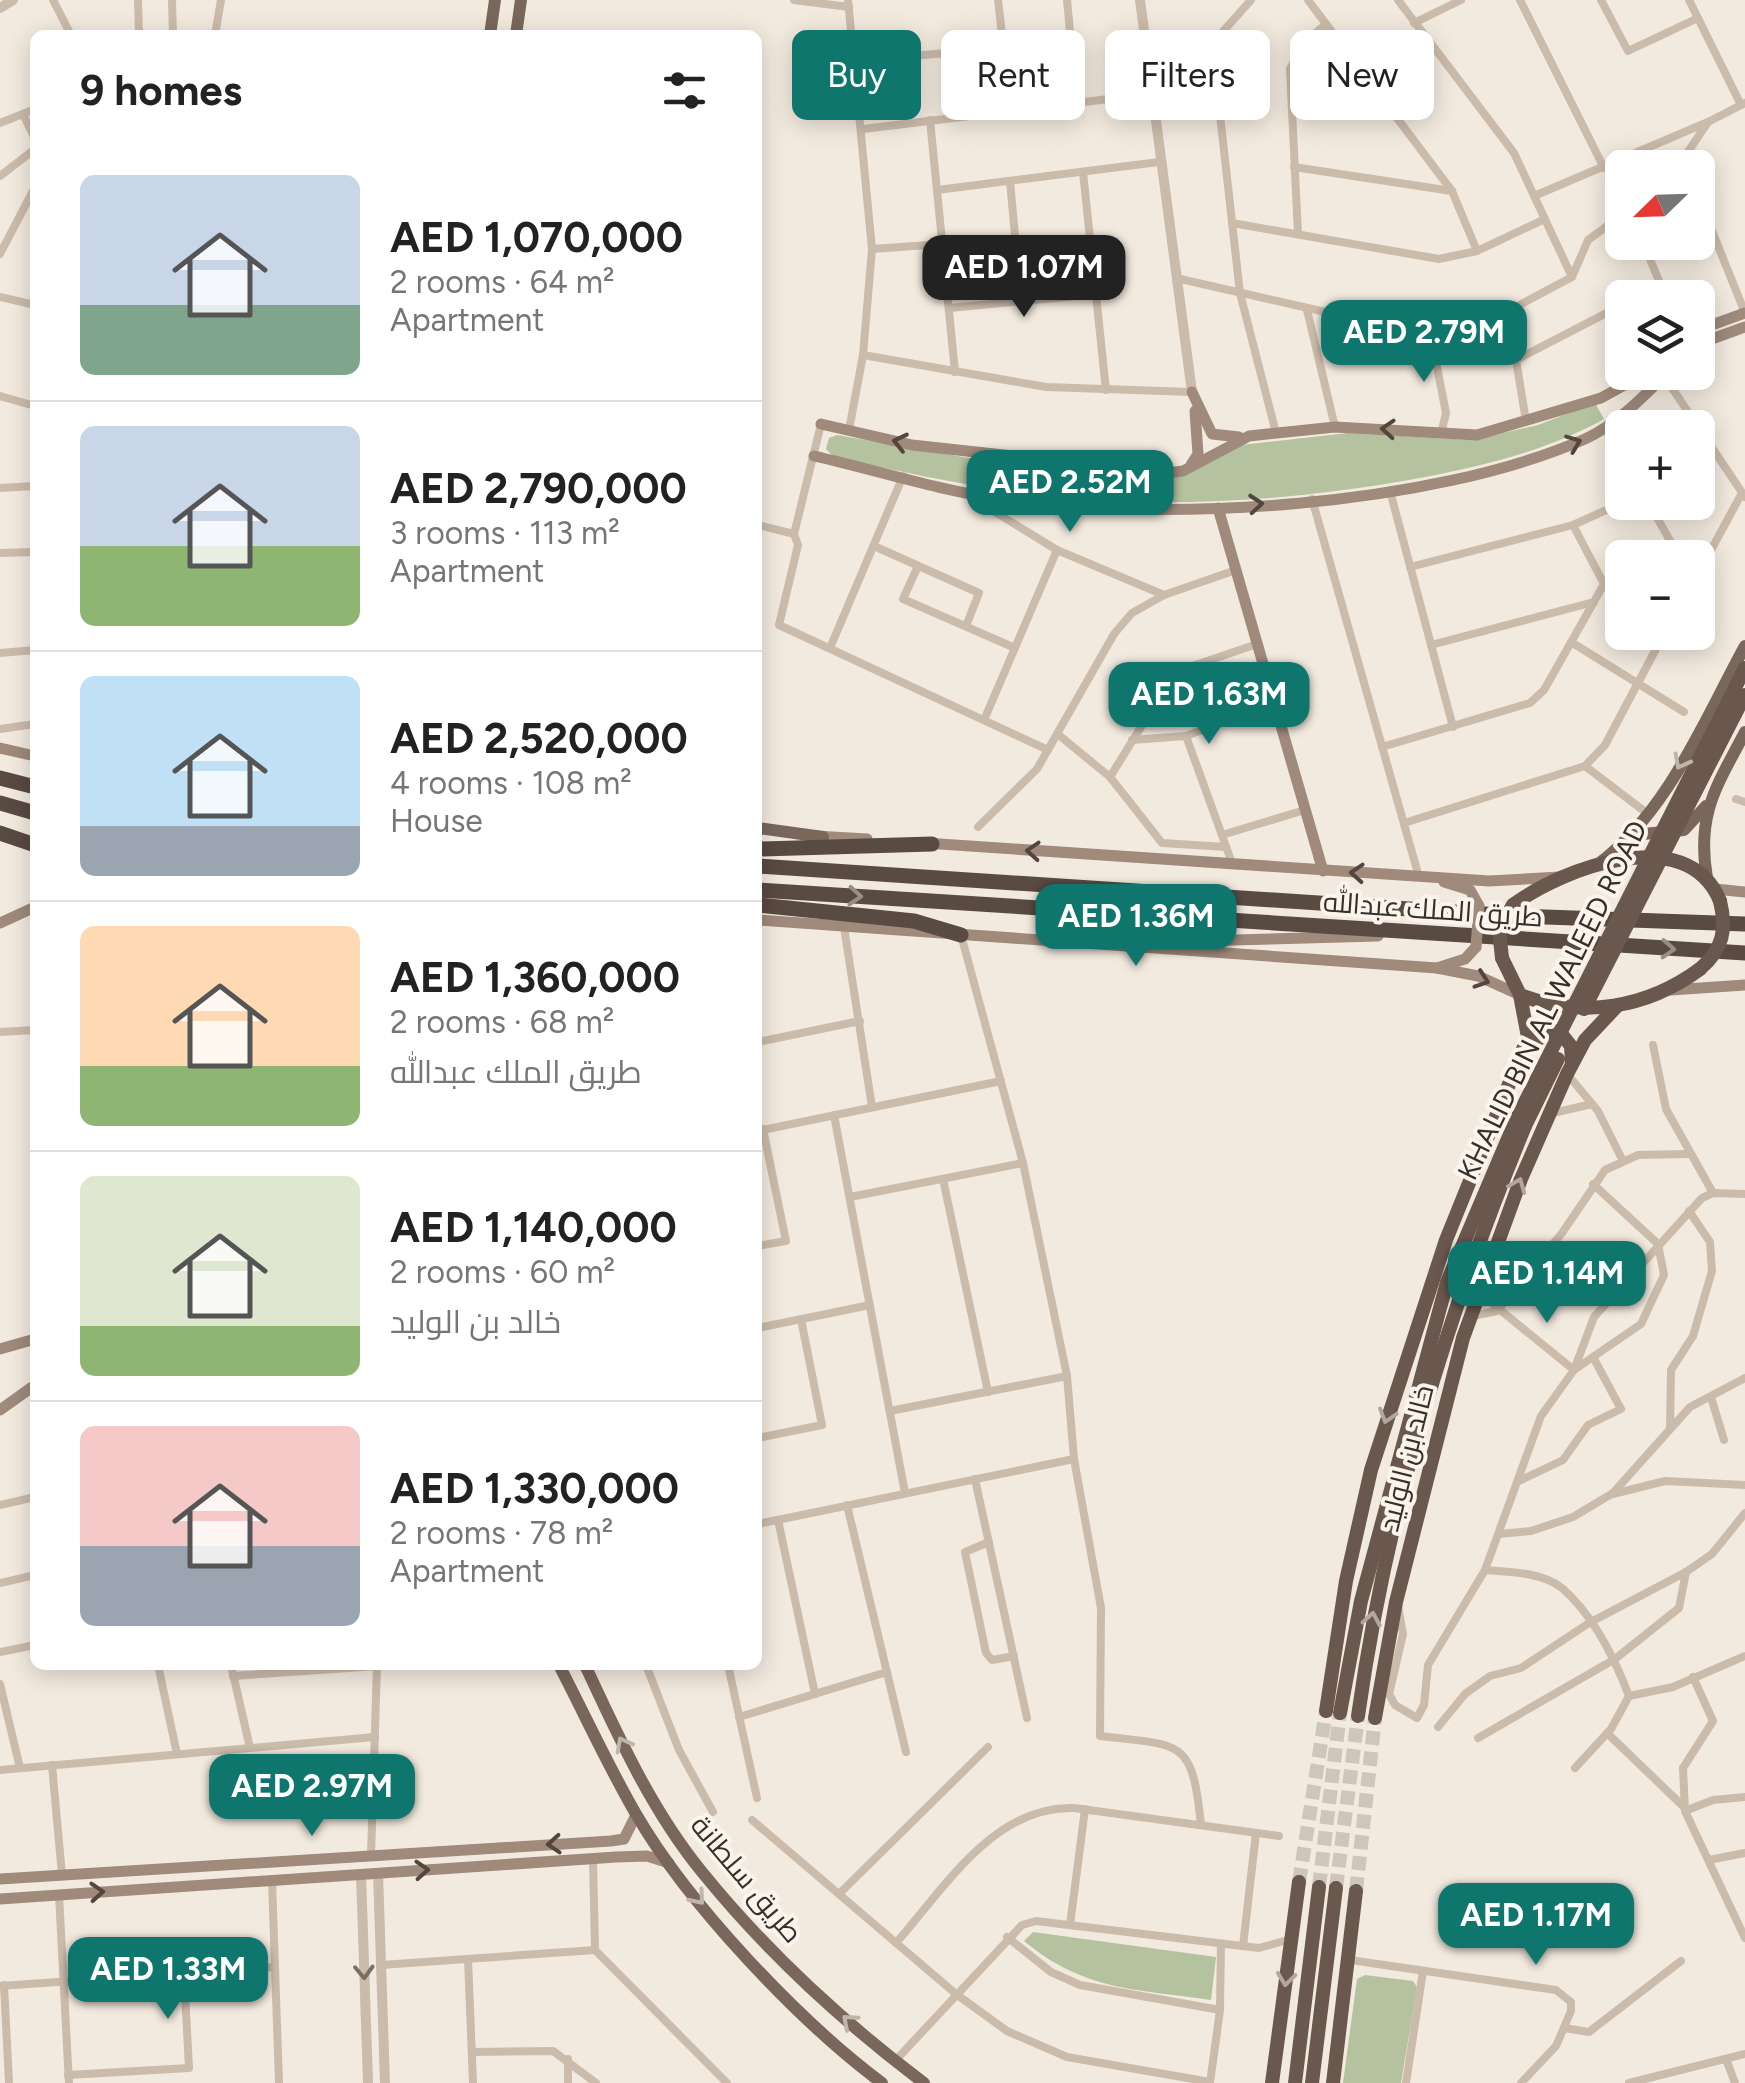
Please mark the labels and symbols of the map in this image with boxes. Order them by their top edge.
north arrow [1605,150,1715,260]
pin: AED 1.07M [910,235,1138,320]
pin: AED 2.79M [1310,300,1538,385]
one-way arrow [1380,419,1396,440]
one-way arrow [892,433,909,454]
one-way arrow [1564,434,1581,455]
pin: AED 2.52M [956,450,1184,535]
one-way arrow [1248,494,1264,516]
pin: AED 1.63M [1095,662,1323,747]
one-way arrow [1674,751,1693,769]
street label: KHALID BIN AL WALEED ROAD [1450,815,1654,1185]
one-way arrow [1025,840,1041,862]
one-way arrow [1349,863,1365,884]
street label: طريق الملك عبدالله [1322,883,1544,934]
pin: AED 1.36M [1022,884,1250,969]
one-way arrow [847,885,863,906]
one-way arrow [1661,938,1677,959]
one-way arrow [1472,968,1489,988]
one-way arrow [1507,1177,1527,1195]
pin: AED 1.14M [1433,1241,1661,1326]
street label: خالد بن الوليد [1371,1381,1441,1535]
one-way arrow [1378,1406,1399,1423]
one-way arrow [1361,1611,1382,1628]
one-way arrow [616,1736,635,1755]
pin: AED 2.97M [198,1754,426,1839]
street label: طريق سلطانة [684,1808,810,1950]
one-way arrow [545,1833,561,1855]
one-way arrow [414,1860,430,1881]
one-way arrow [90,1882,106,1903]
pin: AED 1.17M [1422,1883,1650,1968]
one-way arrow [687,1887,705,1905]
pin: AED 1.33M [54,1937,282,2022]
one-way arrow [354,1964,375,1980]
one-way arrow [1276,1970,1297,1987]
one-way arrow [842,2014,861,2032]

